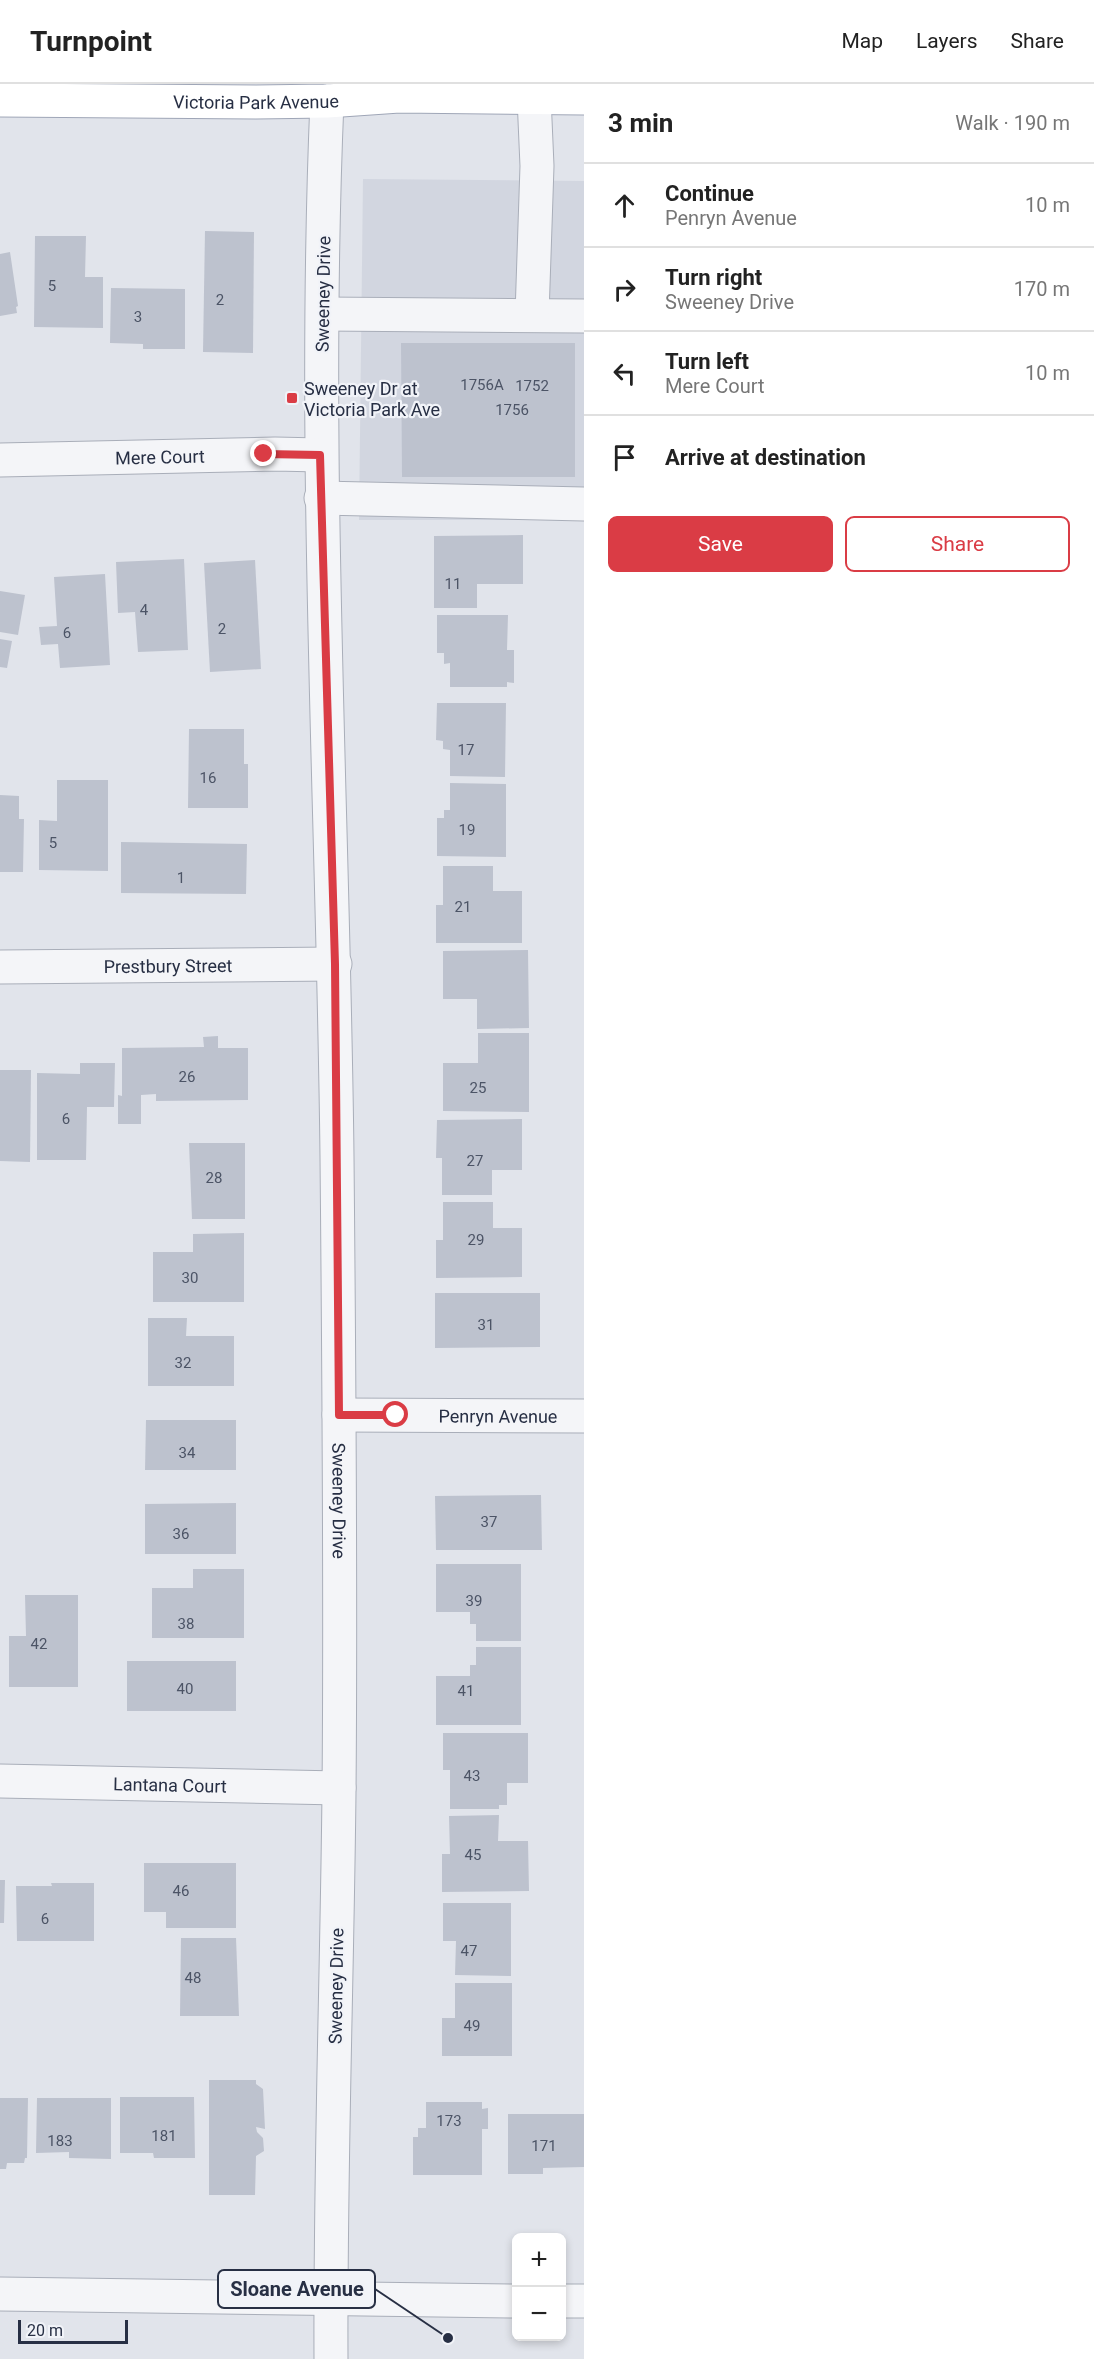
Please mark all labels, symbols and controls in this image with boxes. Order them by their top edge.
text: Turnpoint [30,25,152,58]
text: Map [841,29,883,53]
text: Layers [916,29,977,53]
text: Share [1010,29,1064,53]
street label: Victoria Park Avenue [173,90,340,113]
text: 3 min [608,108,673,138]
text: Walk · 190 m [955,111,1070,135]
text: Continue [665,181,754,206]
icon: ahead [608,189,641,222]
text: 10 m [1025,193,1070,217]
text: Penryn Avenue [665,206,797,230]
street label: Sweeney Drive [311,236,335,352]
text: Turn right [665,265,762,290]
icon: right [608,273,641,306]
house number: 5 [48,277,56,295]
text: 170 m [1014,277,1070,301]
text: Sweeney Drive [665,290,794,314]
house number: 2 [216,291,224,309]
house number: 3 [134,308,142,326]
text: Turn left [665,349,749,374]
icon: left [608,357,641,390]
text: 10 m [1025,361,1070,385]
text: Mere Court [665,374,764,398]
house number: 1756A [460,376,504,394]
house number: 1752 [515,377,549,395]
place label: Sweeney Dr at Victoria Park Ave [304,378,440,420]
marker: Sweeney Dr at Victoria Park Ave [285,391,299,405]
house number: 1756 [495,401,529,419]
route end [250,440,276,466]
icon: arrive [608,441,641,474]
street label: Mere Court [115,445,205,468]
text: Arrive at destination [665,445,866,470]
button: Save [608,516,833,572]
button: Share [845,516,1070,572]
house number: 11 [445,575,461,593]
house number: 4 [140,601,149,619]
house number: 2 [218,620,226,638]
house number: 6 [63,624,71,642]
house number: 17 [458,741,474,759]
house number: 16 [200,769,216,787]
house number: 19 [459,821,475,839]
house number: 5 [49,834,57,852]
house number: 1 [177,869,185,887]
house number: 21 [455,898,471,916]
street label: Prestbury Street [103,954,233,977]
house number: 26 [179,1068,195,1086]
house number: 25 [470,1079,486,1097]
house number: 6 [62,1110,70,1128]
house number: 27 [467,1152,483,1170]
house number: 28 [206,1169,222,1187]
house number: 29 [468,1231,484,1249]
house number: 30 [182,1269,198,1287]
house number: 31 [478,1316,494,1334]
house number: 32 [175,1354,191,1372]
route start [382,1401,408,1427]
street label: Penryn Avenue [439,1405,557,1426]
street label: Sweeney Drive [329,1443,350,1559]
house number: 34 [179,1444,196,1462]
house number: 37 [481,1513,497,1531]
house number: 36 [173,1525,189,1543]
house number: 39 [466,1592,482,1610]
house number: 38 [178,1615,194,1633]
house number: 42 [31,1635,47,1653]
house number: 40 [177,1680,193,1698]
house number: 41 [458,1682,474,1700]
house number: 43 [464,1767,480,1785]
street label: Lantana Court [113,1773,227,1796]
house number: 45 [465,1846,481,1864]
house number: 46 [173,1882,189,1900]
house number: 6 [41,1910,49,1928]
street label: Sweeney Drive [324,1928,348,2044]
house number: 47 [461,1942,477,1960]
house number: 48 [185,1969,201,1987]
house number: 49 [464,2017,480,2035]
house number: 173 [436,2112,462,2130]
house number: 181 [151,2127,177,2145]
house number: 183 [47,2132,73,2150]
house number: 171 [531,2137,557,2155]
map controls [512,2233,566,2341]
button: + [512,2233,566,2287]
callout: Sloane Avenue [218,2270,375,2308]
text: Sloane Avenue [230,2277,364,2301]
button: − [512,2287,566,2341]
scale bar [18,2317,128,2344]
text: 20 m [27,2321,63,2340]

